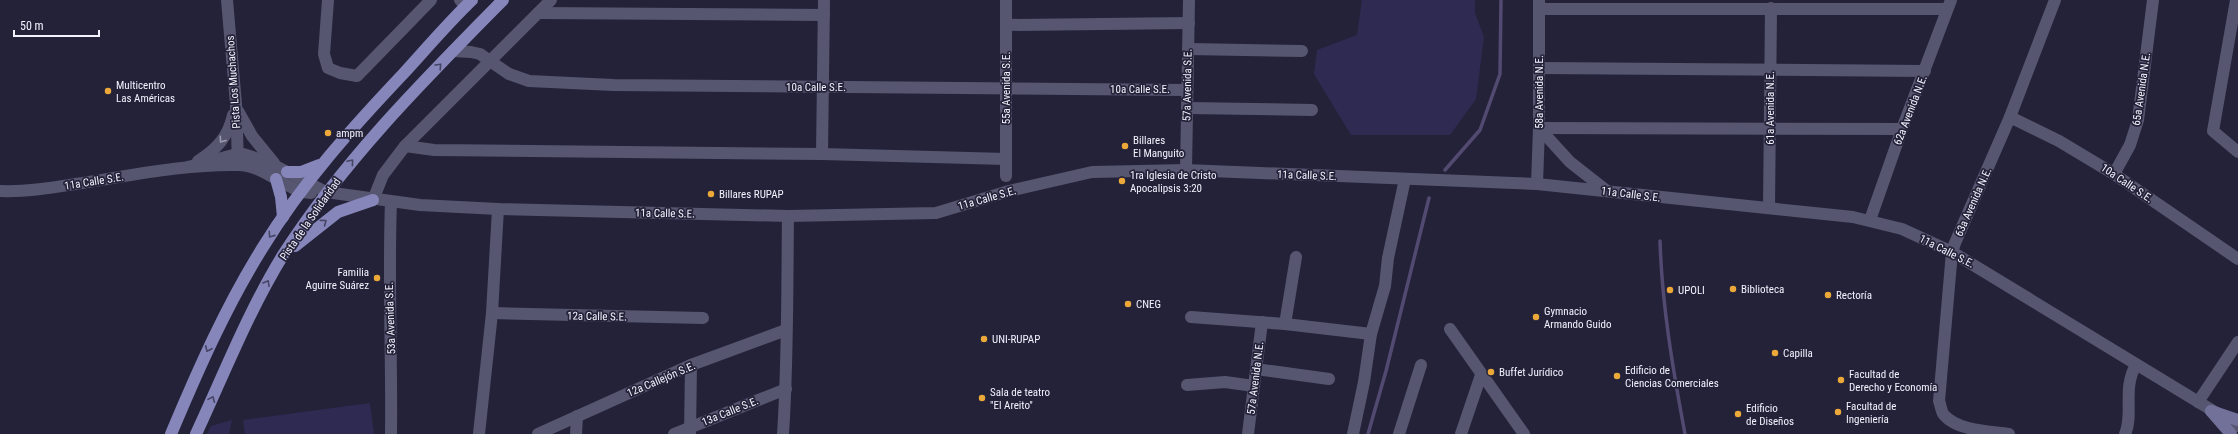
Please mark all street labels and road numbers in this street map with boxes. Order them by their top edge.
street label: Pista Los Muchachos [224,35,243,129]
street label: 57a Avenida S.E. [1180,49,1195,121]
street label: 55a Avenida S.E. [1000,52,1013,124]
street label: 65a Avenida N.E. [2130,52,2153,126]
street label: 58a Avenida N.E. [1533,55,1546,129]
street label: 61a Avenida N.E. [1764,71,1777,145]
street label: 62a Avenida N.E. [1891,73,1930,147]
street label: 10a Calle S.E. [786,81,846,94]
street label: 10a Calle S.E. [1110,83,1170,96]
street label: 10a Calle S.E. [2098,161,2155,206]
street label: 63a Avenida N.E. [1953,166,1994,239]
street label: 11a Calle S.E. [1277,168,1337,183]
street label: 11a Calle S.E. [63,170,125,193]
street label: Pista de la Solidaridad [277,176,344,263]
street label: 11a Calle S.E. [957,184,1018,213]
street label: 11a Calle S.E. [1600,184,1662,205]
street label: 11a Calle S.E. [635,206,695,221]
street label: 11a Calle S.E. [1917,232,1976,271]
street label: 53a Avenida S.E. [383,281,398,354]
street label: 12a Calle S.E. [567,309,627,324]
street label: 57a Avenida N.E. [1245,341,1266,415]
street label: 12a Callejón S.E. [625,359,698,400]
street label: 13a Calle S.E. [700,394,760,429]

